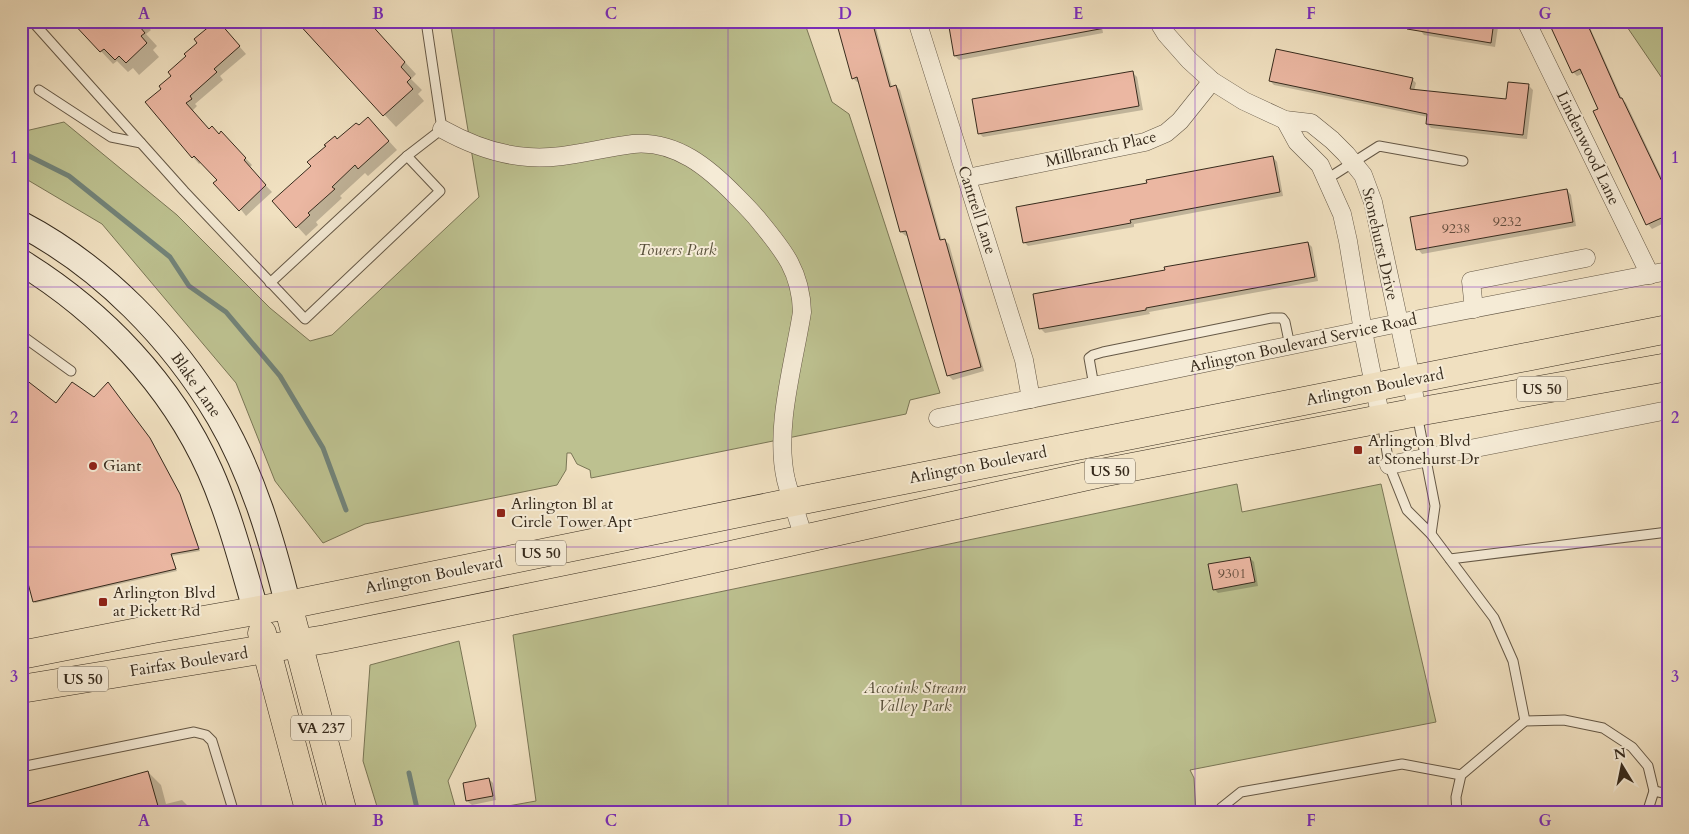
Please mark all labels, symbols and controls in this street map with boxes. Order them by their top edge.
text: A [138,3,150,25]
text: B [372,3,384,25]
text: C [605,3,617,25]
text: D [838,3,852,25]
text: E [1073,3,1083,25]
text: F [1306,3,1316,25]
text: G [1538,3,1552,25]
street label: Lindenwood Lane [1551,87,1625,209]
street label: Millbranch Place [1043,126,1159,172]
text: 1 [10,147,18,169]
text: 1 [1671,147,1679,169]
street label: Cantrell Lane [952,163,1002,257]
street label: Stonehurst Drive [1356,186,1404,302]
house number: 9232 [1493,212,1521,231]
house number: 9238 [1442,219,1470,238]
park label: Towers Park [638,239,716,261]
street label: Arlington Boulevard Service Road [1187,308,1419,378]
street label: Blake Lane [165,348,227,422]
street label: Arlington Boulevard [1304,363,1446,411]
road number: US 50 [1517,376,1567,402]
text: 2 [10,407,18,429]
text: 2 [1671,407,1679,429]
place label: Arlington Blvd at Stonehurst Dr [1368,430,1479,470]
street label: Arlington Boulevard [907,441,1049,489]
marker: Arlington Blvd at Stonehurst Dr [1352,444,1364,456]
place label: Giant [103,455,141,477]
road number: US 50 [1085,458,1135,484]
marker: Giant [87,460,99,472]
place label: Arlington Bl at Circle Tower Apt [511,493,632,533]
marker: Arlington Bl at Circle Tower Apt [495,507,507,519]
road number: US 50 [516,540,566,566]
street label: Arlington Boulevard [363,551,505,599]
house number: 9301 [1218,564,1246,583]
place label: Arlington Blvd at Pickett Rd [113,582,216,622]
marker: Arlington Blvd at Pickett Rd [97,596,109,608]
street label: Fairfax Boulevard [128,642,250,682]
text: 3 [10,666,18,688]
road number: US 50 [58,666,108,692]
text: 3 [1671,666,1679,688]
park label: Accotink Stream Valley Park [863,677,966,717]
road number: VA 237 [291,716,351,740]
north arrow [1596,742,1646,792]
text: N [1612,743,1627,764]
text: A [138,810,150,832]
text: B [372,810,384,832]
text: C [605,810,617,832]
text: D [838,810,852,832]
text: E [1073,810,1083,832]
text: F [1306,810,1316,832]
text: G [1538,810,1552,832]

